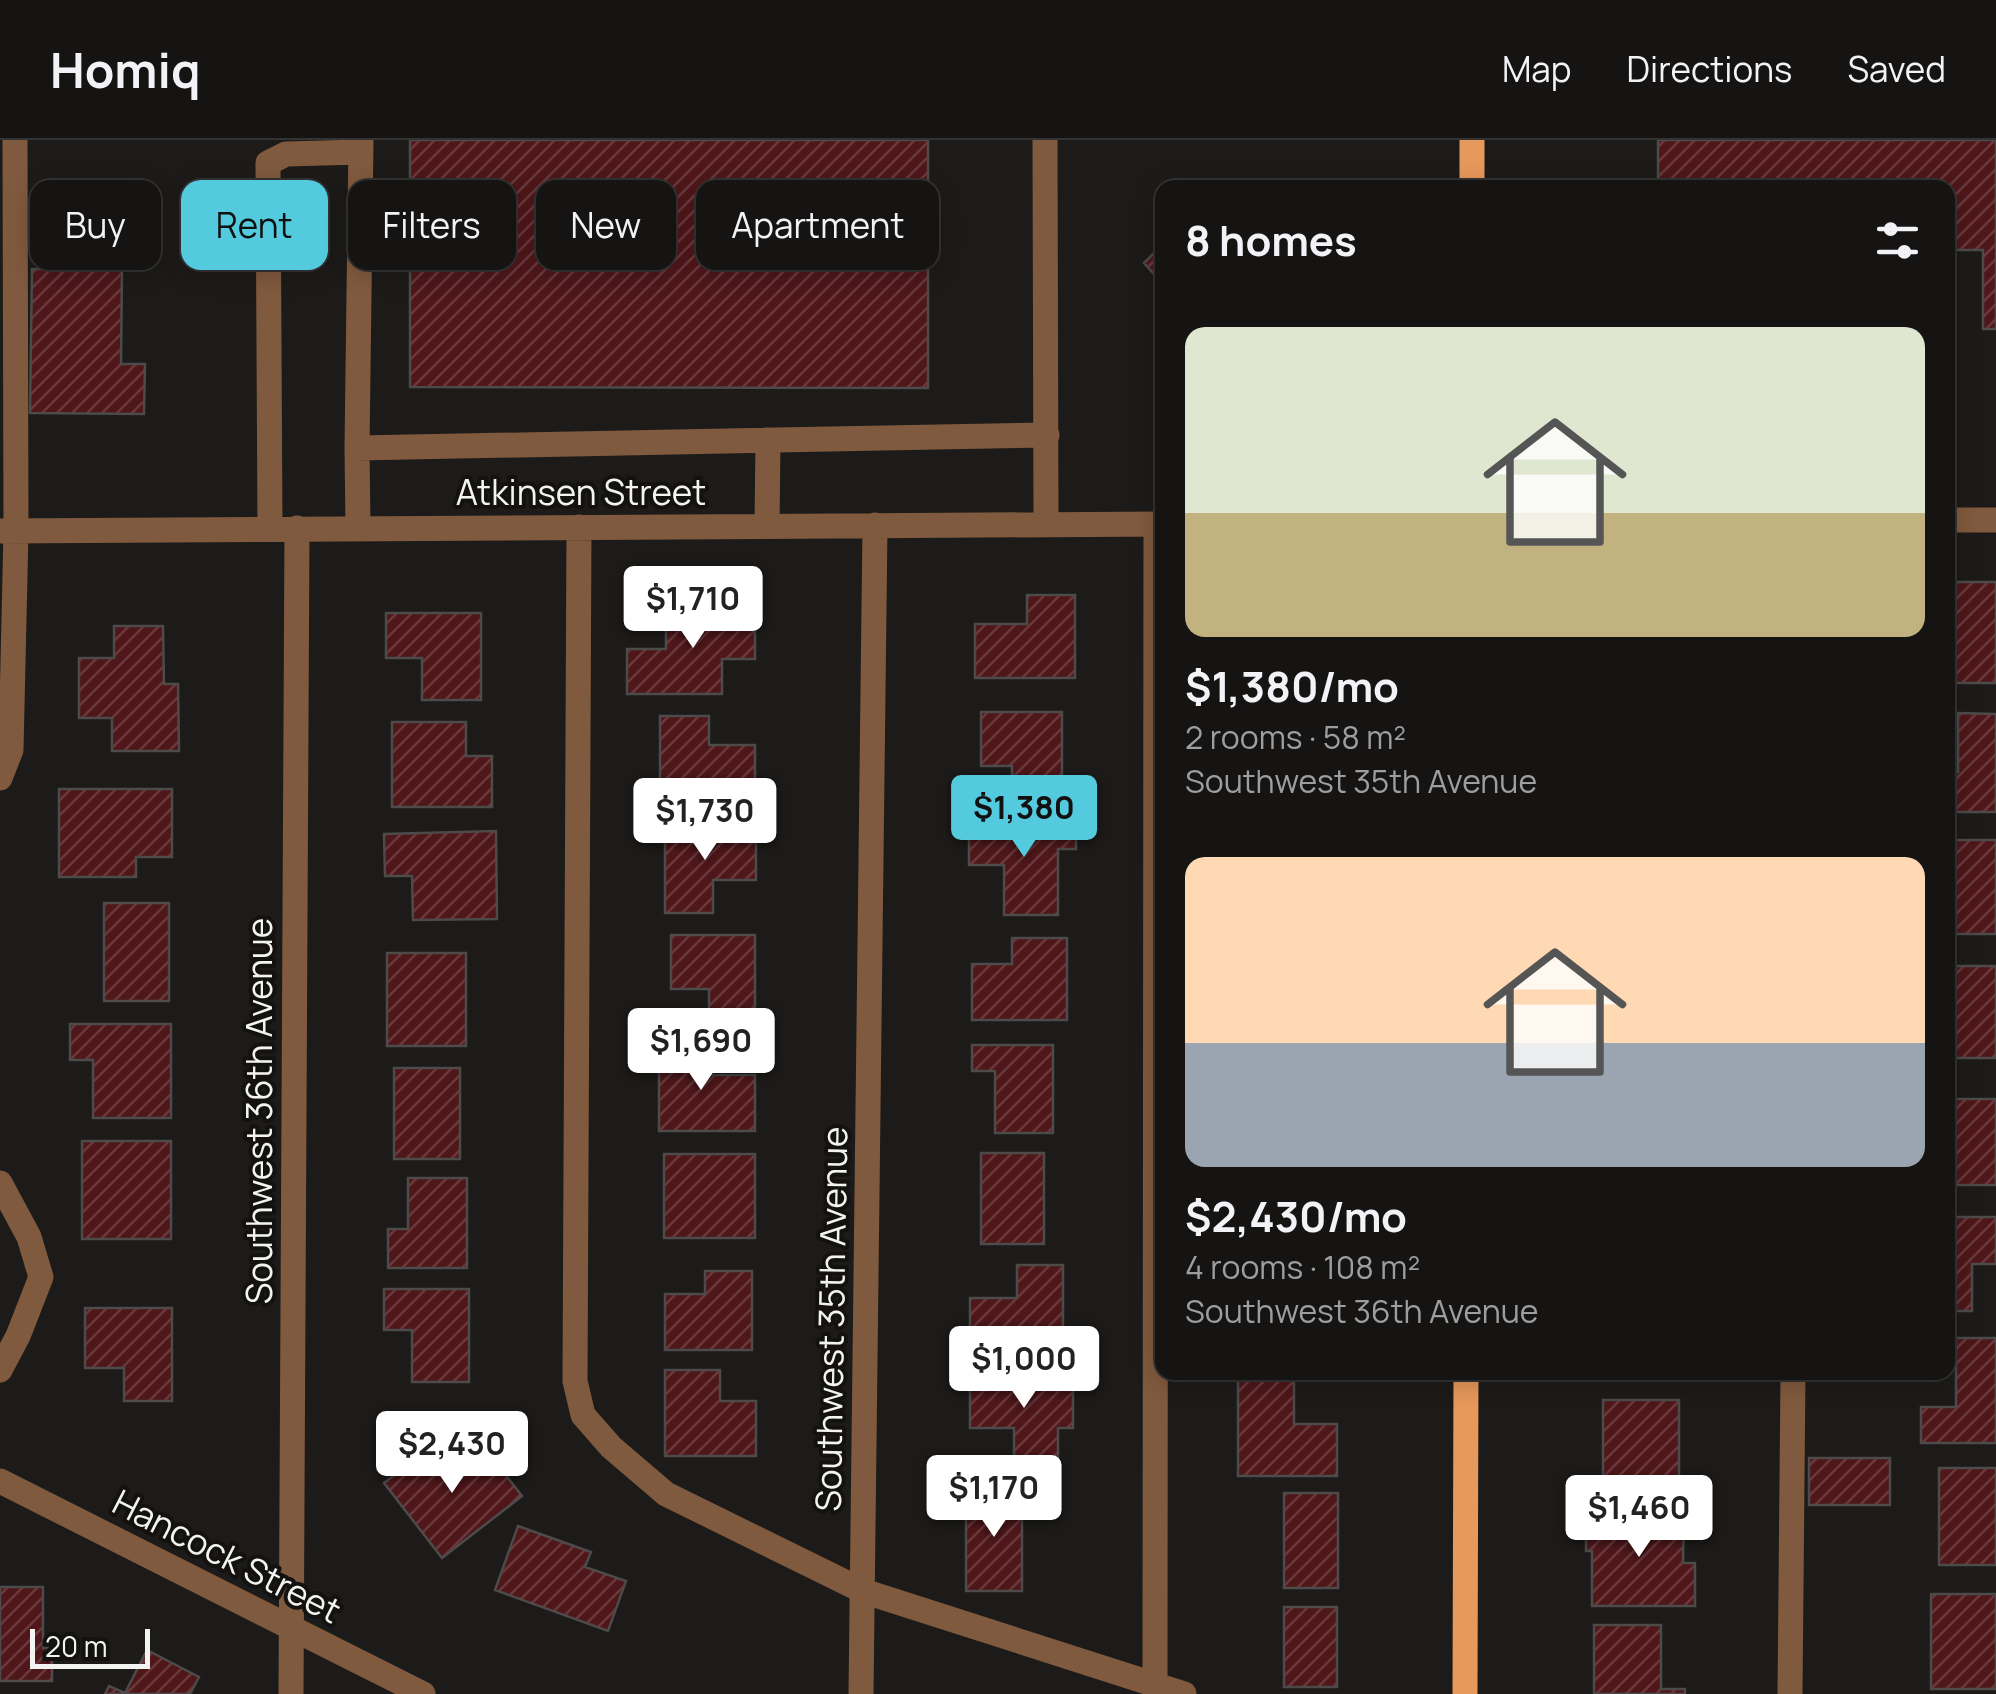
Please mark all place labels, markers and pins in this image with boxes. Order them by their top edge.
pin: $1,710 [612,566,774,651]
pin: $1,380 [943,775,1105,860]
pin: $1,730 [624,778,786,863]
pin: $1,690 [620,1008,782,1093]
pin: $1,000 [943,1326,1105,1411]
pin: $2,430 [371,1411,533,1496]
pin: $1,170 [913,1455,1075,1540]
pin: $1,460 [1558,1475,1720,1560]

